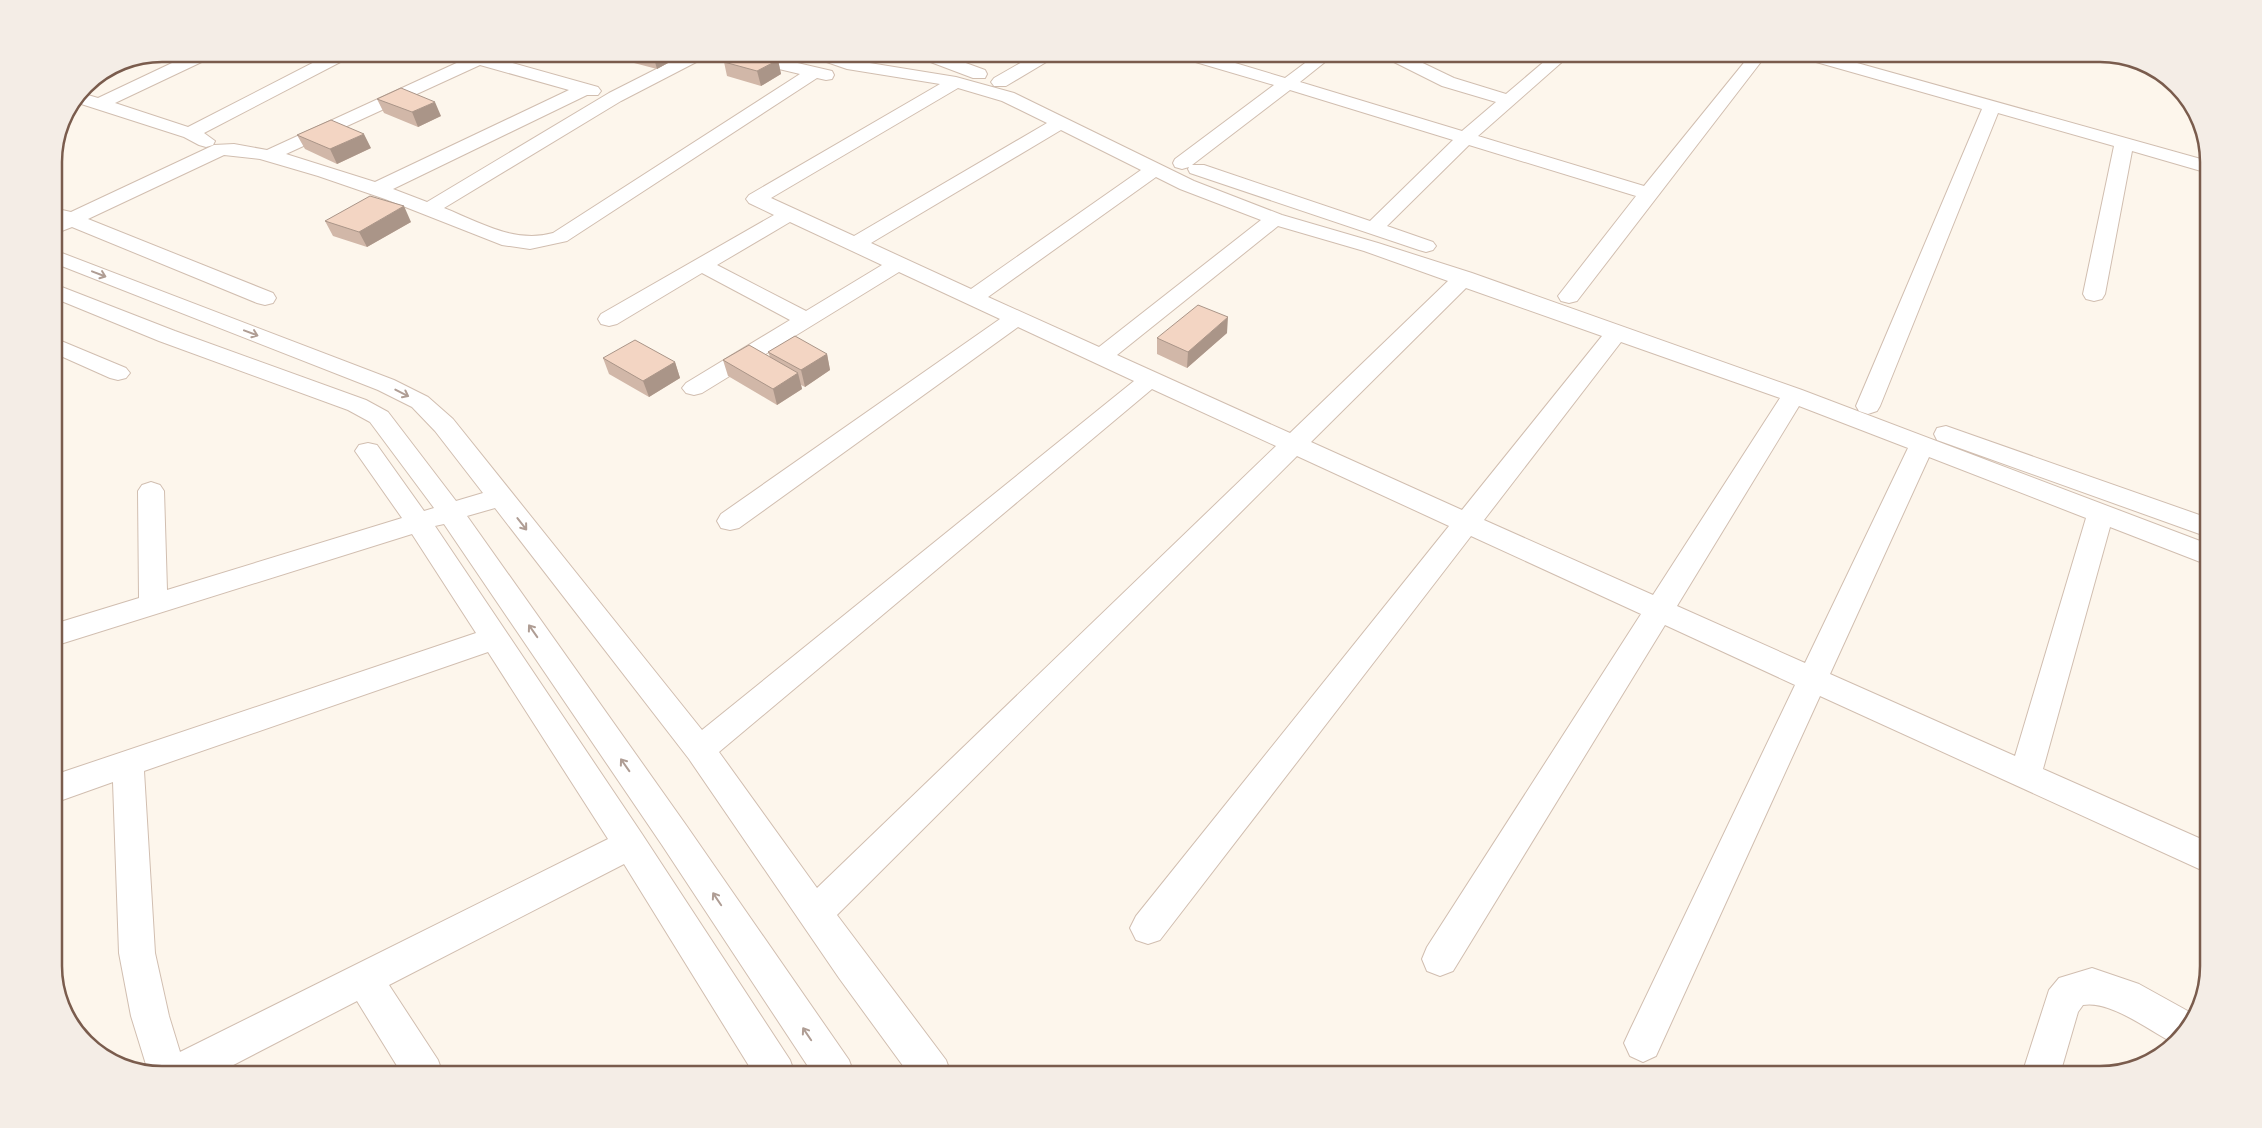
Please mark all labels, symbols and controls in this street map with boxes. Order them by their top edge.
one-way arrow [91,270,107,279]
one-way arrow [243,328,258,338]
one-way arrow [394,389,409,398]
one-way arrow [516,518,527,531]
one-way arrow [528,624,538,638]
one-way arrow [620,758,630,772]
one-way arrow [712,892,722,906]
one-way arrow [802,1027,813,1041]

